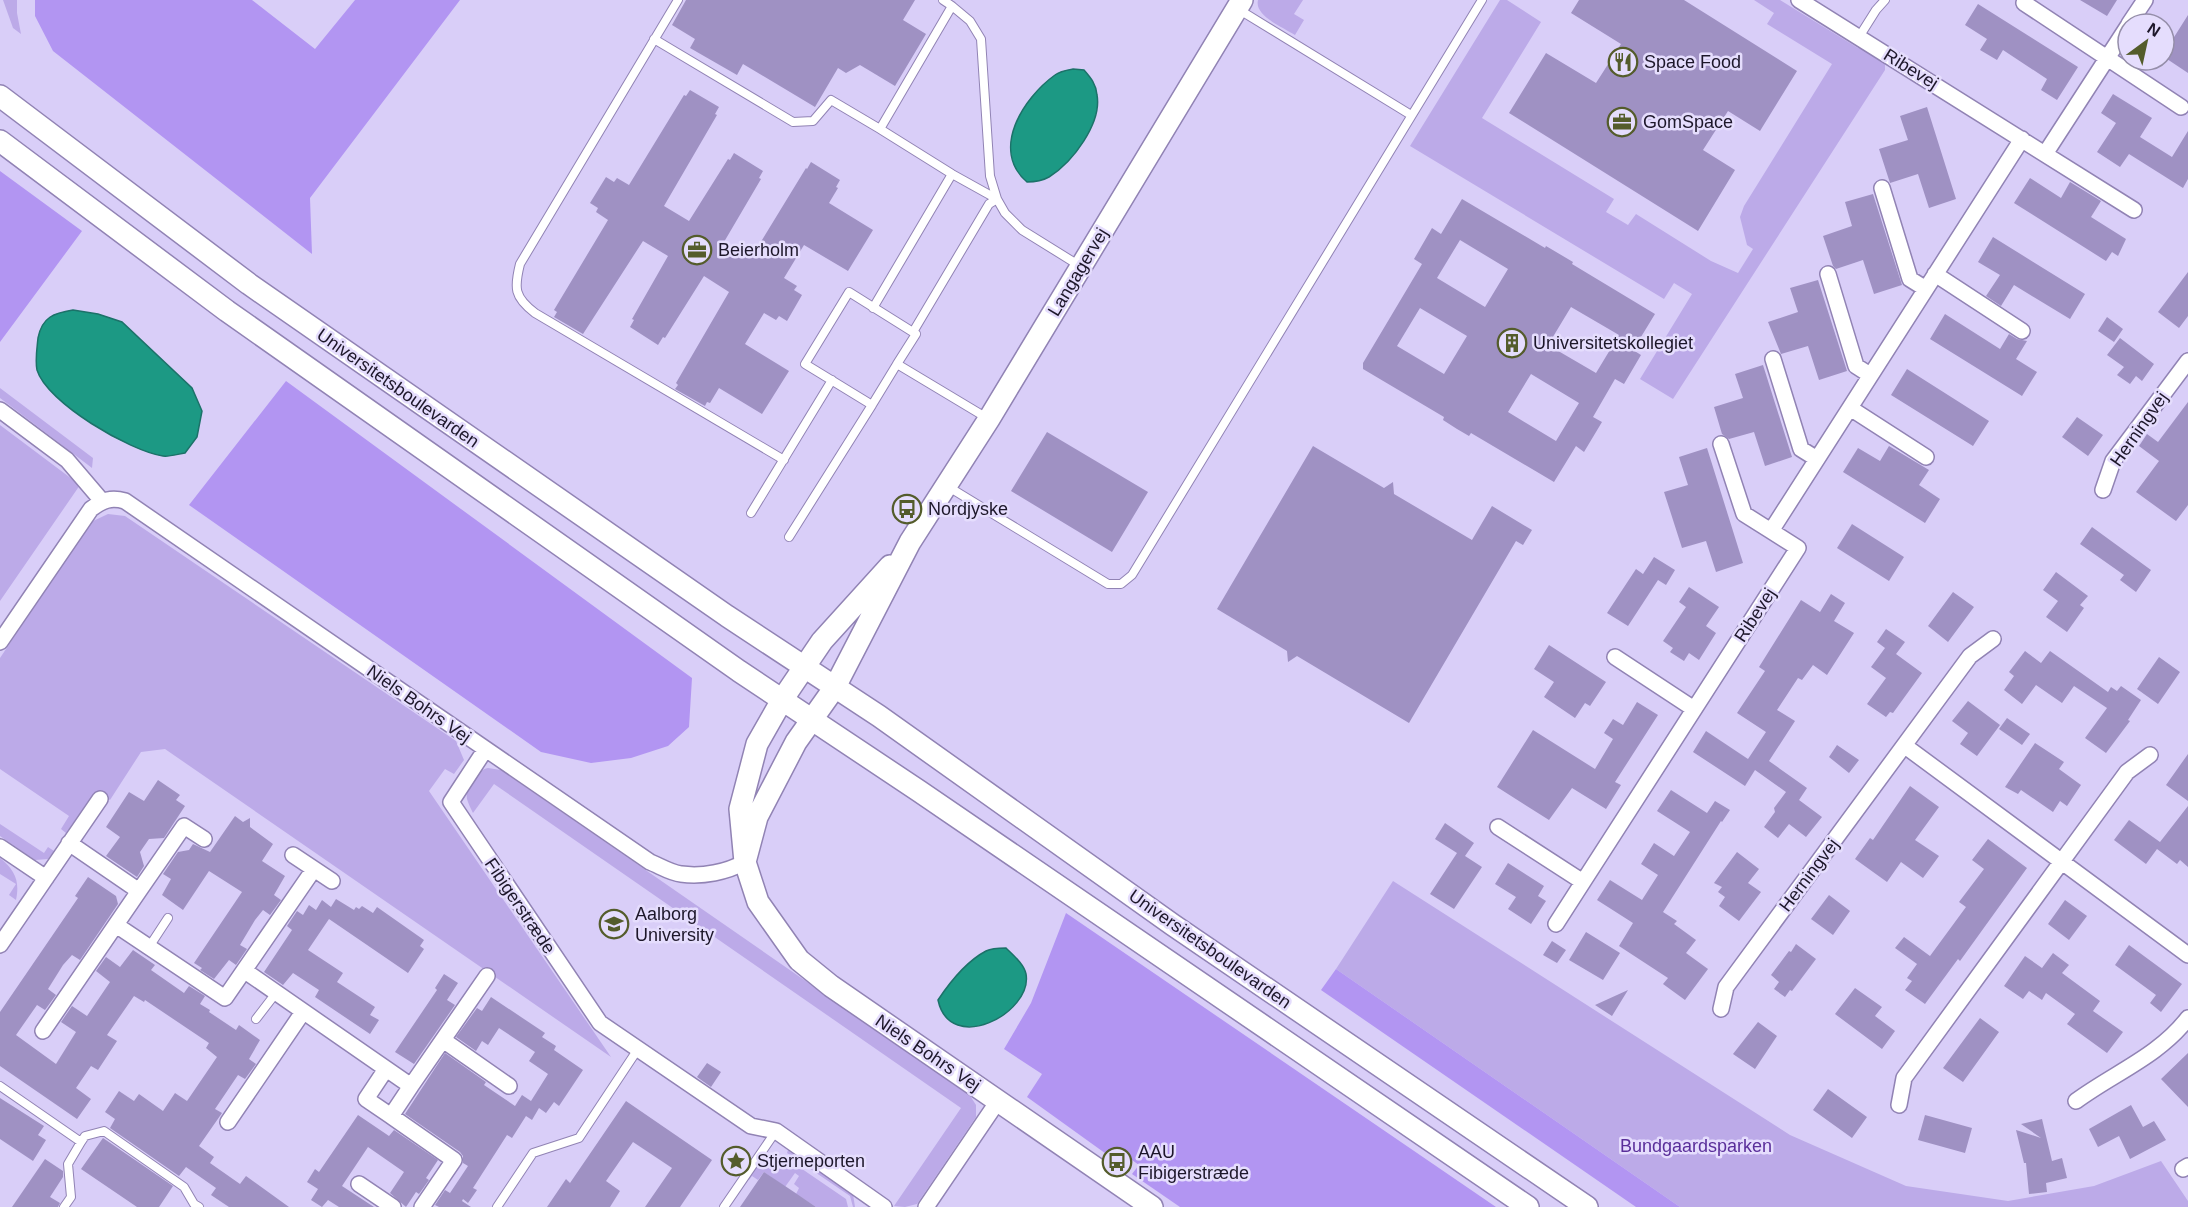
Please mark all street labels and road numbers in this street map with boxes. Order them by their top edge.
street label: Ribevej [1880,45,1942,93]
street label: Langagervej [1044,224,1112,320]
street label: Universitetsboulevarden [313,324,483,452]
street label: Herningvej [2106,388,2172,470]
street label: Ribevej [1730,584,1780,646]
street label: Niels Bohrs Vej [363,661,475,747]
street label: Herningvej [1775,835,1843,915]
street label: Fibigerstræde [481,854,559,958]
street label: Universitetsboulevarden [1125,885,1295,1013]
street label: Niels Bohrs Vej [872,1011,984,1095]

